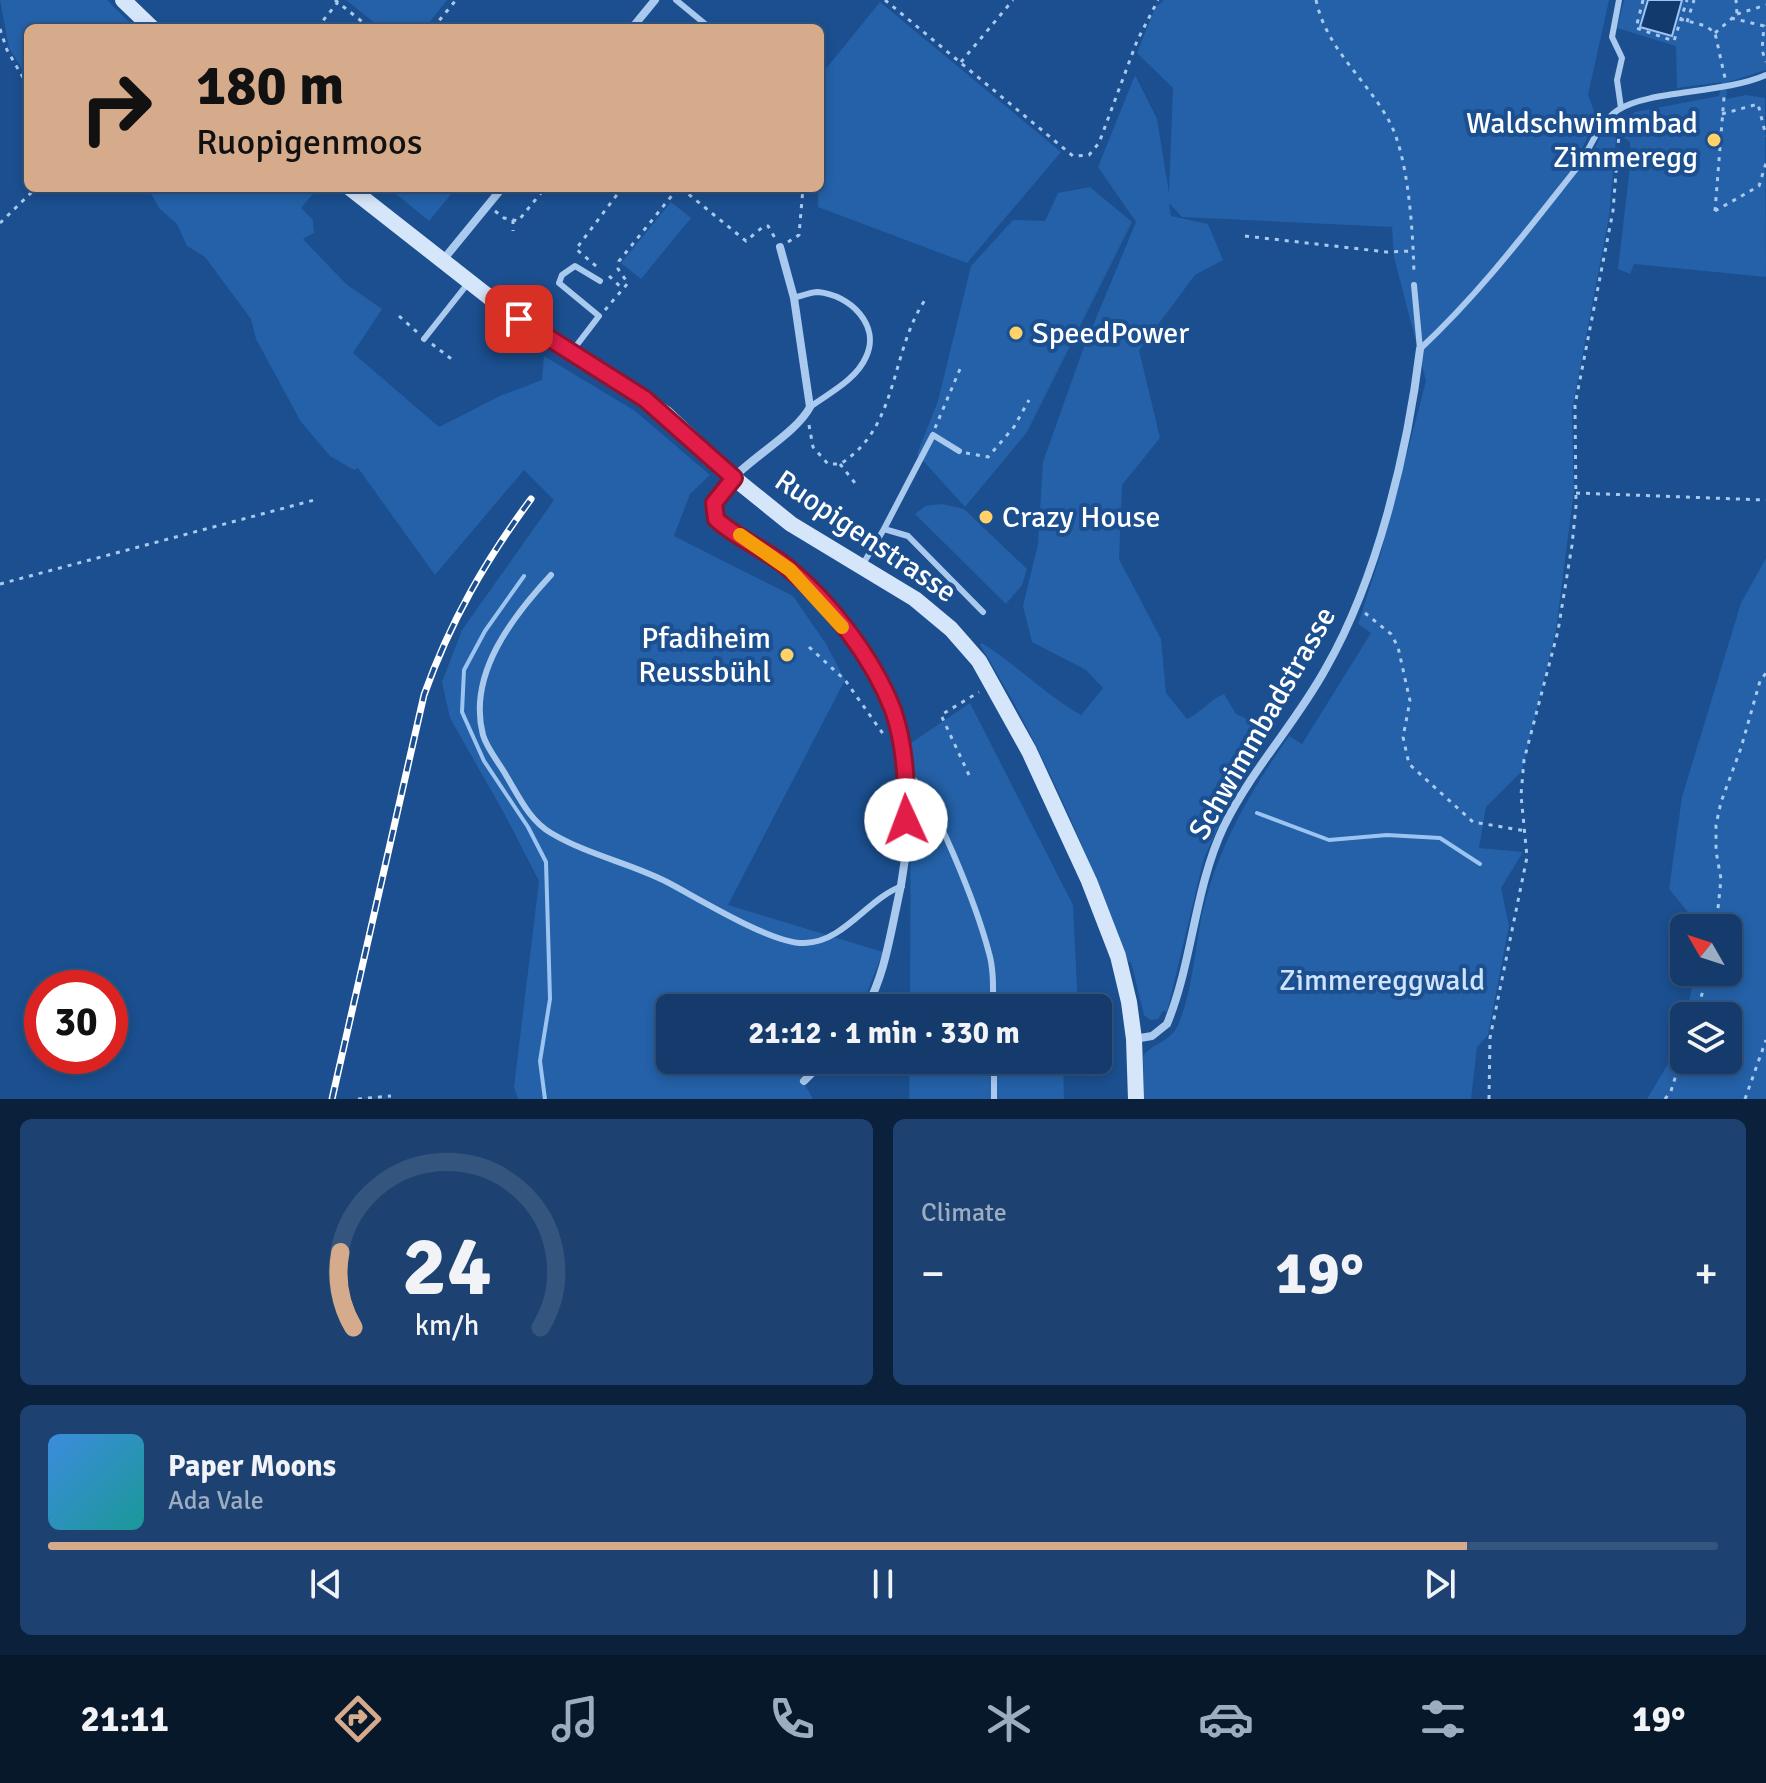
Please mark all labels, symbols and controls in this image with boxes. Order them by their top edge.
text: 180 m [196,51,344,120]
icon: right [64,56,168,160]
place label: Waldschwimmbad Zimmeregg [1466,105,1698,176]
text: Ruopigenmoos [196,120,423,165]
marker: Waldschwimmbad Zimmeregg [1705,131,1723,149]
pin [485,285,553,353]
icon: arrive [497,297,541,341]
place label: SpeedPower [1032,315,1189,352]
marker: SpeedPower [1007,324,1025,342]
street label: Ruopigenstrasse [768,462,964,611]
place label: Crazy House [1002,499,1161,536]
marker: Crazy House [977,508,995,526]
street label: Schwimmbadstrasse [1181,600,1344,846]
place label: Pfadiheim Reussbühl [638,620,771,691]
marker: Pfadiheim Reussbühl [778,646,796,664]
position arrow [864,778,948,862]
north arrow [1670,914,1742,986]
map controls [1670,914,1742,1074]
park label: Zimmereggwald [1279,962,1485,999]
speed limit sign: 30 [24,970,128,1074]
button: layers [1670,1002,1742,1074]
text: 21:12 · 1 min · 330 m [748,1015,1020,1052]
text: Climate [921,1197,1007,1229]
text: 24 [402,1216,491,1318]
text: 19° [1275,1237,1364,1311]
text: − [921,1247,945,1301]
text: + [1694,1247,1718,1301]
text: km/h [414,1308,479,1343]
text: Paper Moons [168,1448,336,1485]
text: Ada Vale [168,1485,264,1517]
icon: previous [304,1562,348,1606]
icon: pause [861,1562,905,1606]
icon: next [1418,1562,1462,1606]
icon: directions [330,1691,386,1747]
icon: music [547,1691,603,1747]
icon: phone [764,1691,820,1747]
icon: climate [981,1691,1037,1747]
icon: car [1198,1691,1254,1747]
icon: filters [1415,1691,1471,1747]
text: 21:11 [81,1697,169,1742]
text: 19° [1632,1697,1685,1742]

